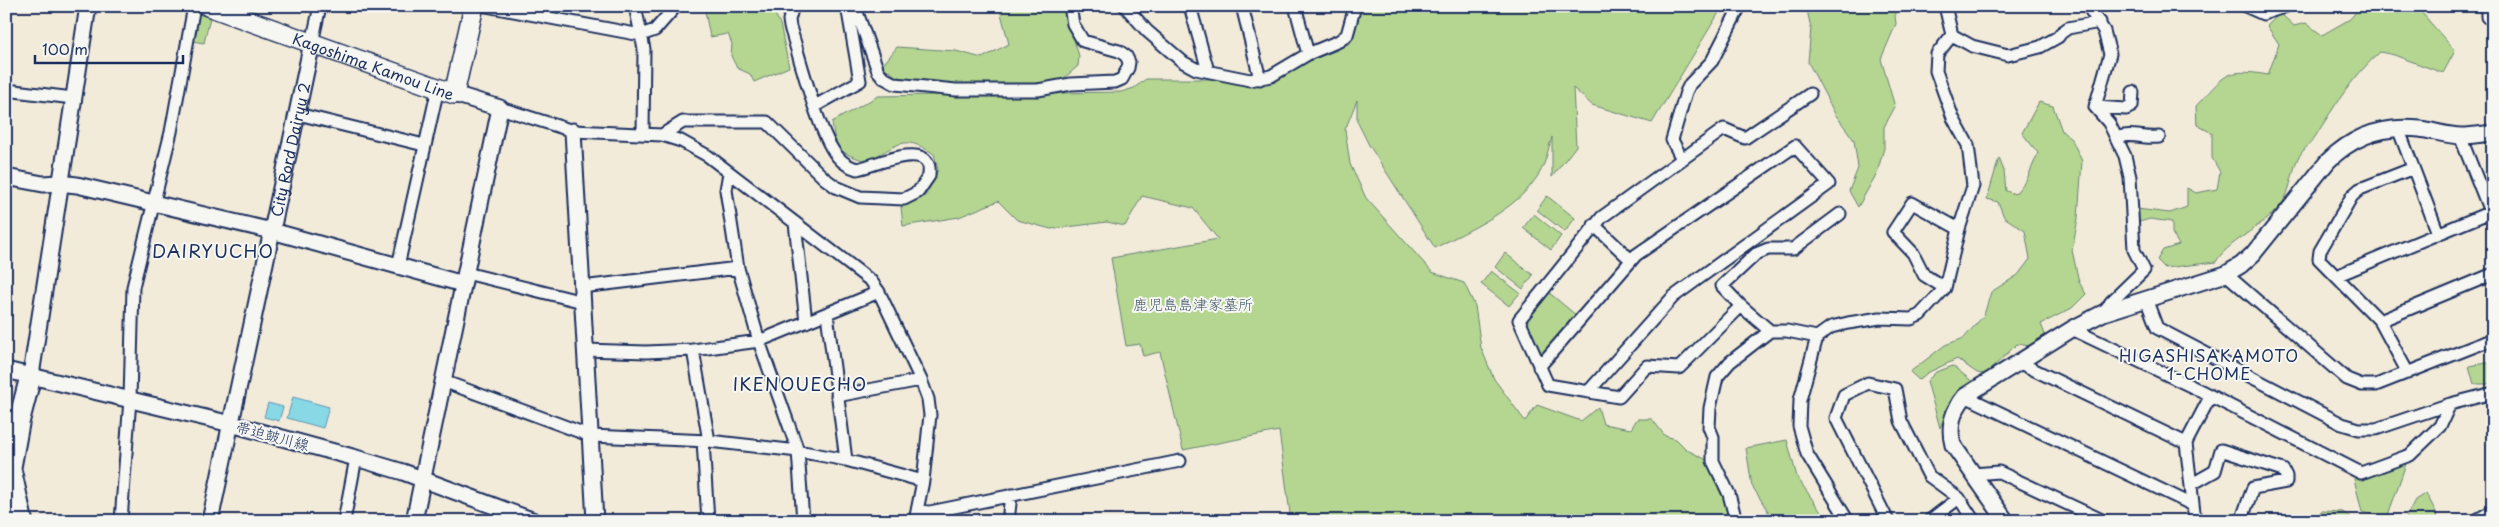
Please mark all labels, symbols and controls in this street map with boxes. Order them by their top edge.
street label: Kagoshima Kamou Line [290,26,458,105]
scale bar [35,32,182,64]
text: 100 m [42,37,88,60]
street label: City Rord Dairyu 2 [264,80,315,219]
district label: DAIRYUCHO [152,237,274,264]
park label: 鹿児島島津家墓所 [1133,292,1253,315]
district label: HIGASHISAKAMOTO 1-CHOME [2119,343,2299,385]
district label: IKENOUECHO [733,370,867,397]
street label: 帯迫皷川線 [234,414,312,456]

